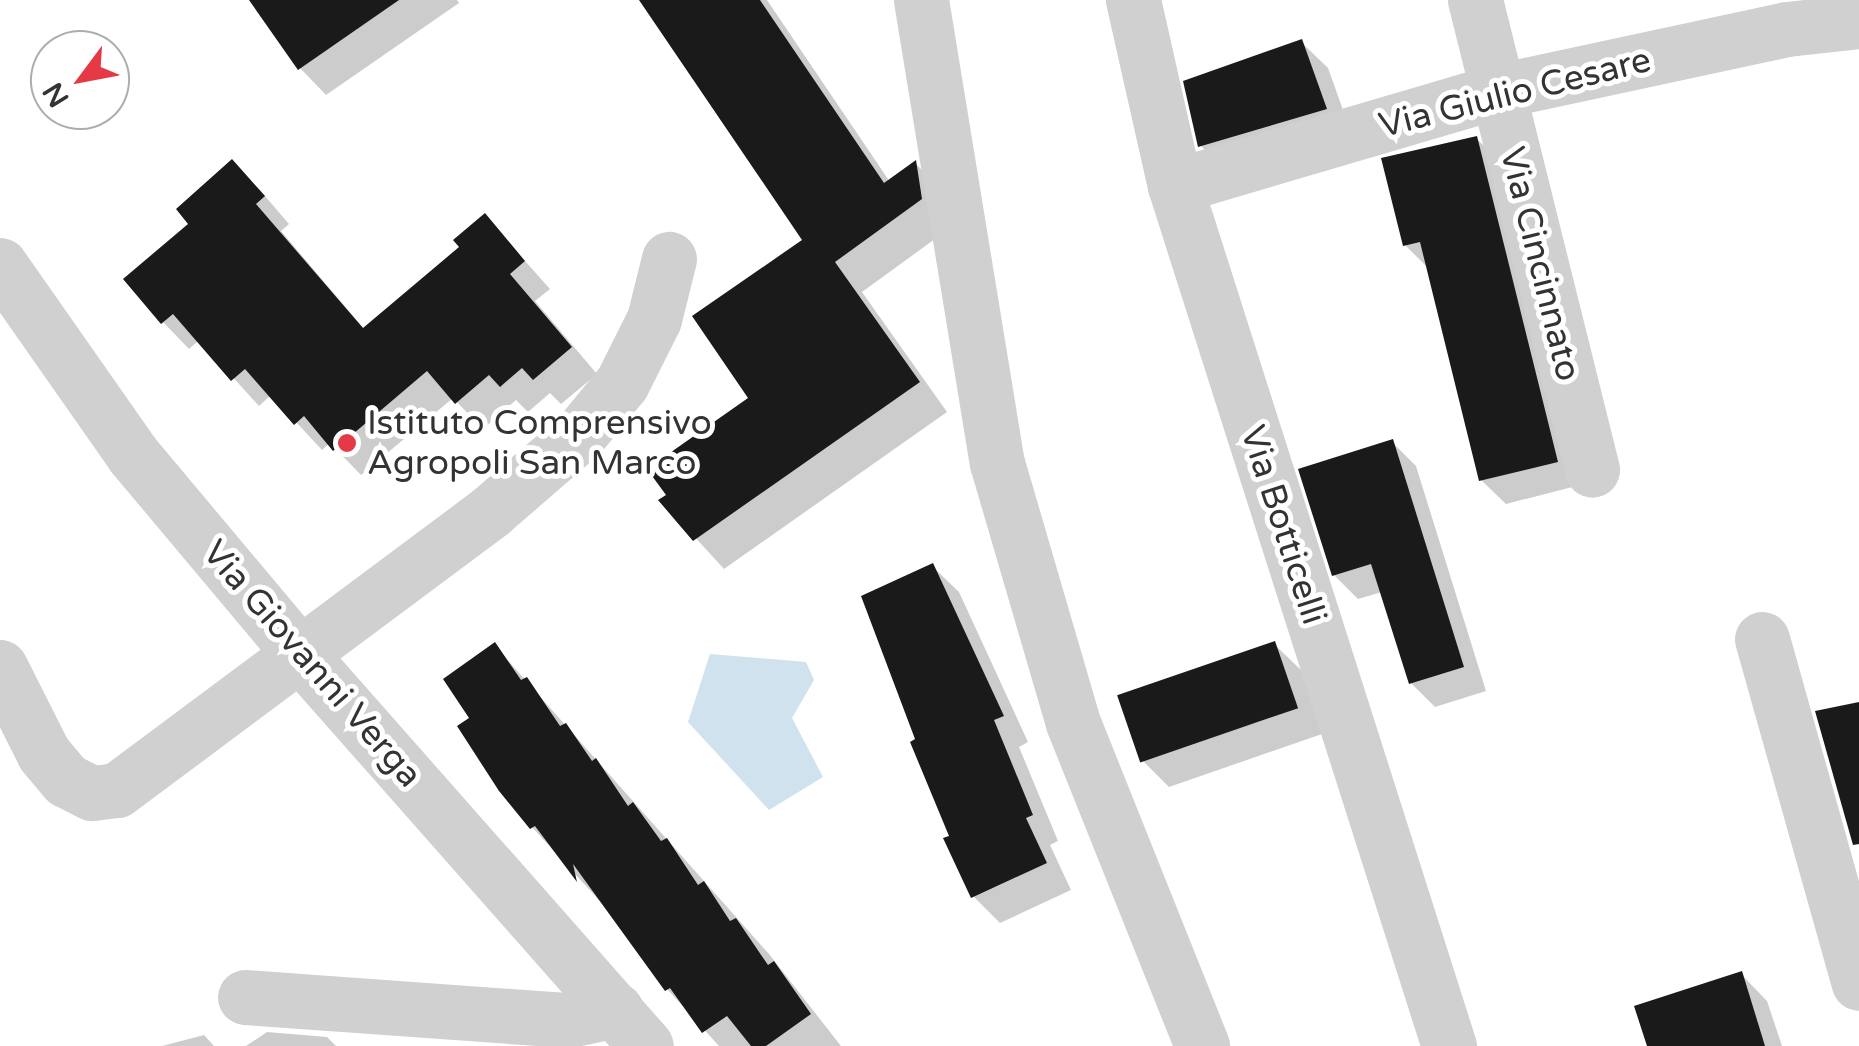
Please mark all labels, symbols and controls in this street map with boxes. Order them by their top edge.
north arrow [30,30,130,130]
street label: Via Giulio Cesare [1375,39,1655,147]
text: N [36,76,77,113]
street label: Via Cincinnato [1491,143,1589,385]
place label: Istituto Comprensivo Agropoli San Marco [367,402,712,484]
street label: Via Botticelli [1231,420,1335,630]
marker: Istituto Comprensivo Agropoli San Marco [336,432,358,454]
street label: Via Giovanni Verga [193,532,431,796]

